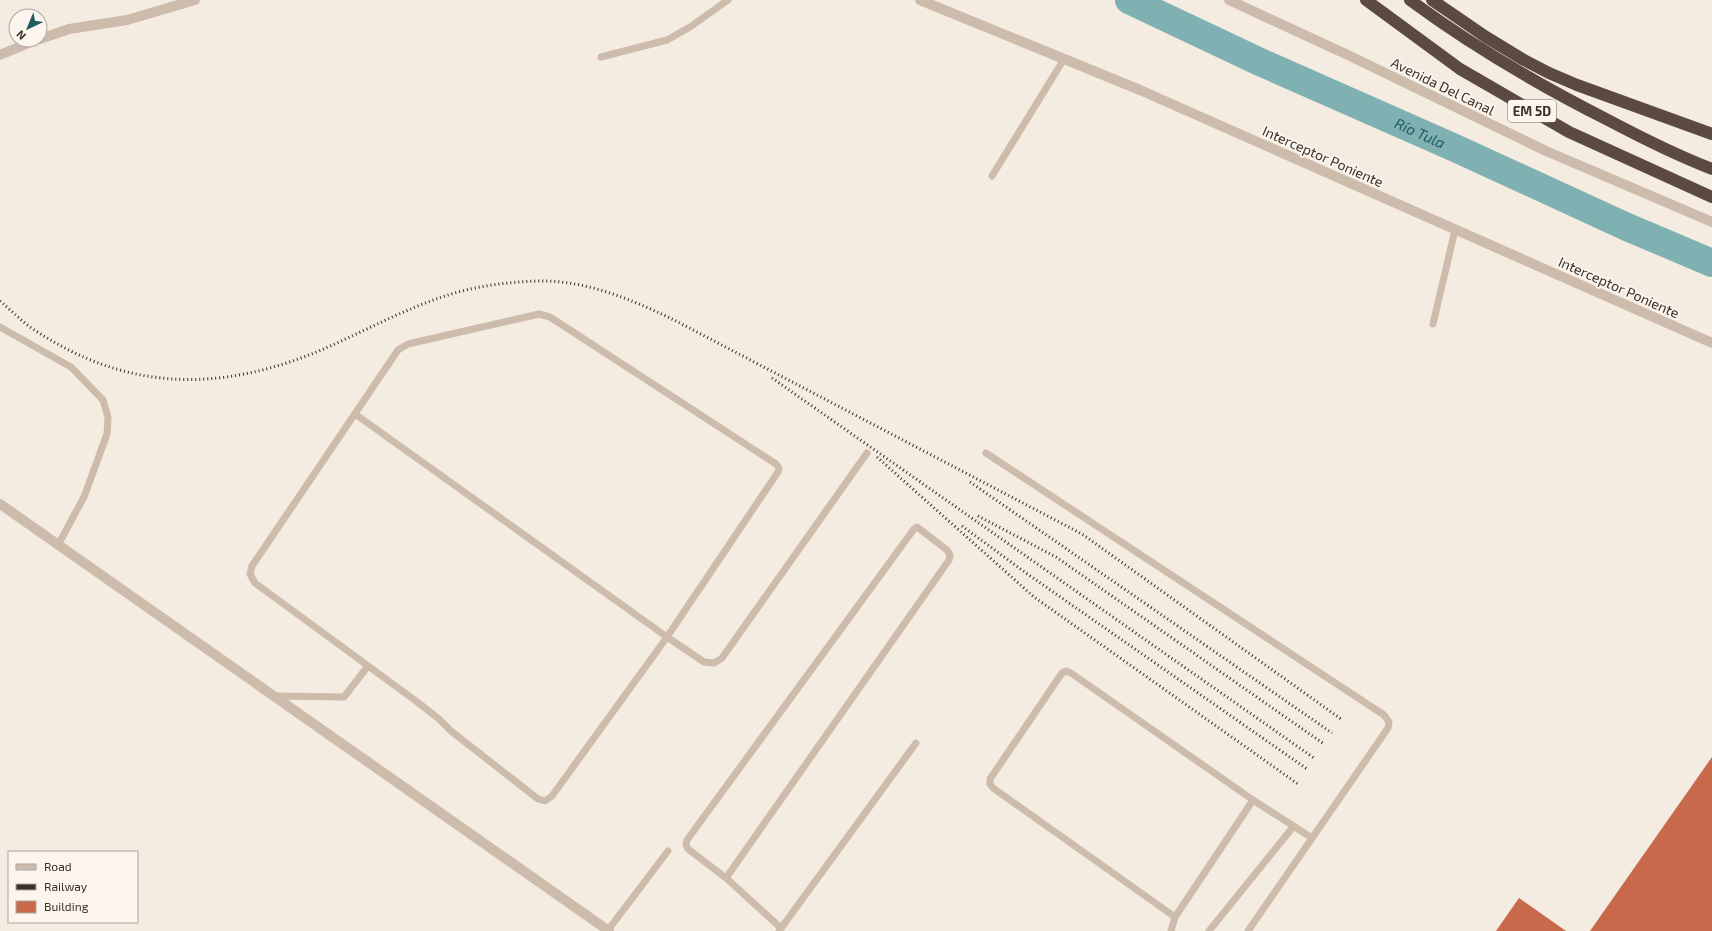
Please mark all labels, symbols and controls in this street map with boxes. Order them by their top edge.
north arrow [8,8,48,48]
text: N [13,28,28,43]
street label: Avenida Del Canal [1388,54,1498,119]
road number: EM 5D [1508,100,1556,122]
water label: Río Tula [1392,114,1448,152]
street label: Interceptor Poniente [1260,122,1386,190]
street label: Interceptor Poniente [1556,253,1682,321]
legend [8,851,138,923]
text: Road [44,859,72,873]
text: Railway [44,879,88,893]
text: Building [44,899,89,913]

